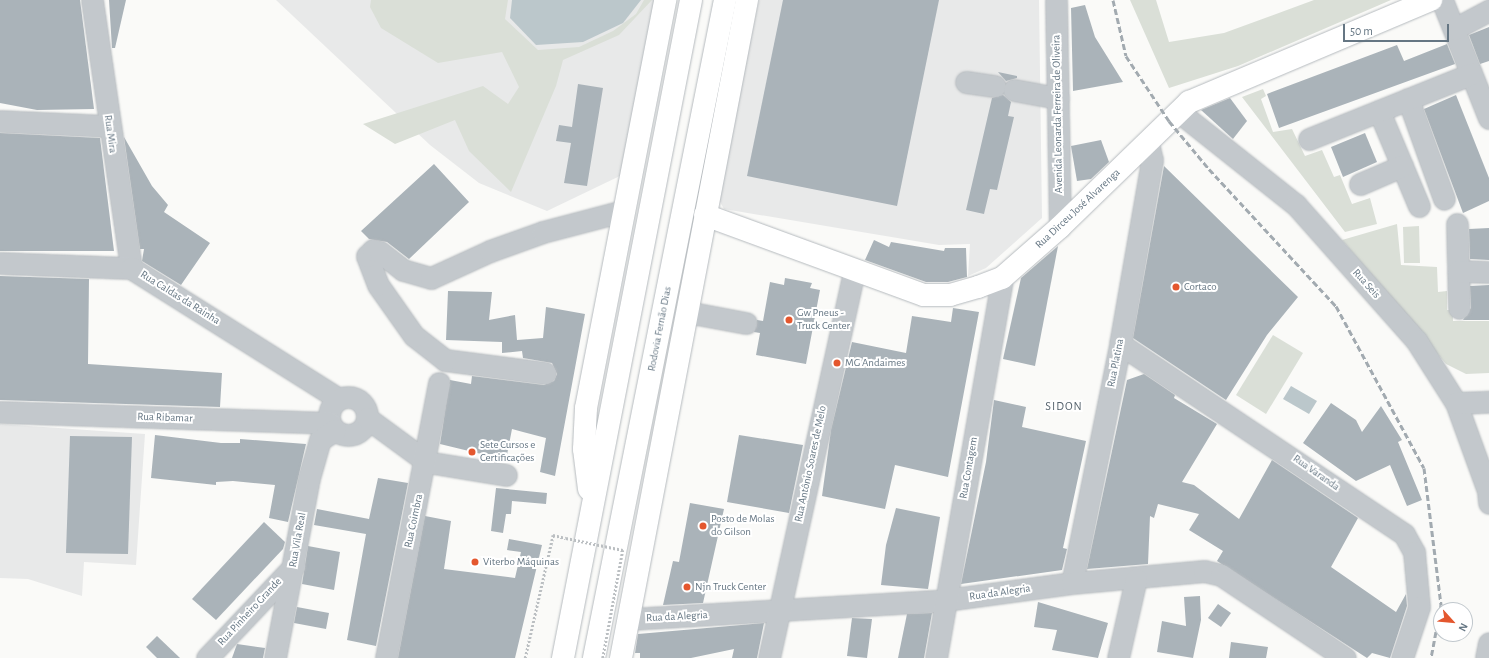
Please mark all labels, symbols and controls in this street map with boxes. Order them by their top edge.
scale bar [1345,16,1451,42]
text: 50 m [1350,25,1373,37]
street label: Avenida Leonarda Ferreira de Oliveira [1050,35,1066,193]
street label: Rua Mira [101,114,119,154]
street label: Rua Dirceu José Alvarenga [1033,166,1123,252]
street label: Rua Seis [1349,267,1383,301]
street label: Rua Caldas da Rainha [138,268,222,328]
place label: Cortaco [1184,280,1217,294]
marker: Cortaco [1171,282,1181,292]
street label: Rodovia Fernão Dias [645,285,675,373]
place label: Gw Pneus - Truck Center [797,307,850,333]
marker: Gw Pneus - Truck Center [784,315,794,325]
street label: Rua Platina [1105,338,1127,388]
place label: MG Andaimes [845,356,905,370]
marker: MG Andaimes [832,358,842,368]
district label: SIDON [1045,400,1083,414]
street label: Rua Antônio Soares de Melo [792,405,830,523]
street label: Rua Ribamar [137,410,193,426]
street label: Rua Contagem [957,436,981,500]
place label: Sete Cursos e Certificações [480,439,535,465]
marker: Sete Cursos e Certificações [467,447,477,457]
street label: Rua Varanda [1290,452,1342,494]
street label: Rua Coimbra [402,493,426,549]
street label: Rua Vila Real [287,512,309,568]
place label: Posto de Molas do Gilson [711,513,775,539]
marker: Posto de Molas do Gilson [698,521,708,531]
place label: Viterbo Máquinas [483,555,559,569]
marker: Viterbo Máquinas [470,557,480,567]
street label: Rua Pinheiro Grande [215,575,285,649]
place label: Njn Truck Center [695,580,766,594]
marker: Njn Truck Center [682,582,692,592]
street label: Rua da Alegria [969,582,1031,604]
north arrow [1433,602,1473,642]
street label: Rua da Alegria [646,609,708,625]
text: N [1457,621,1470,633]

